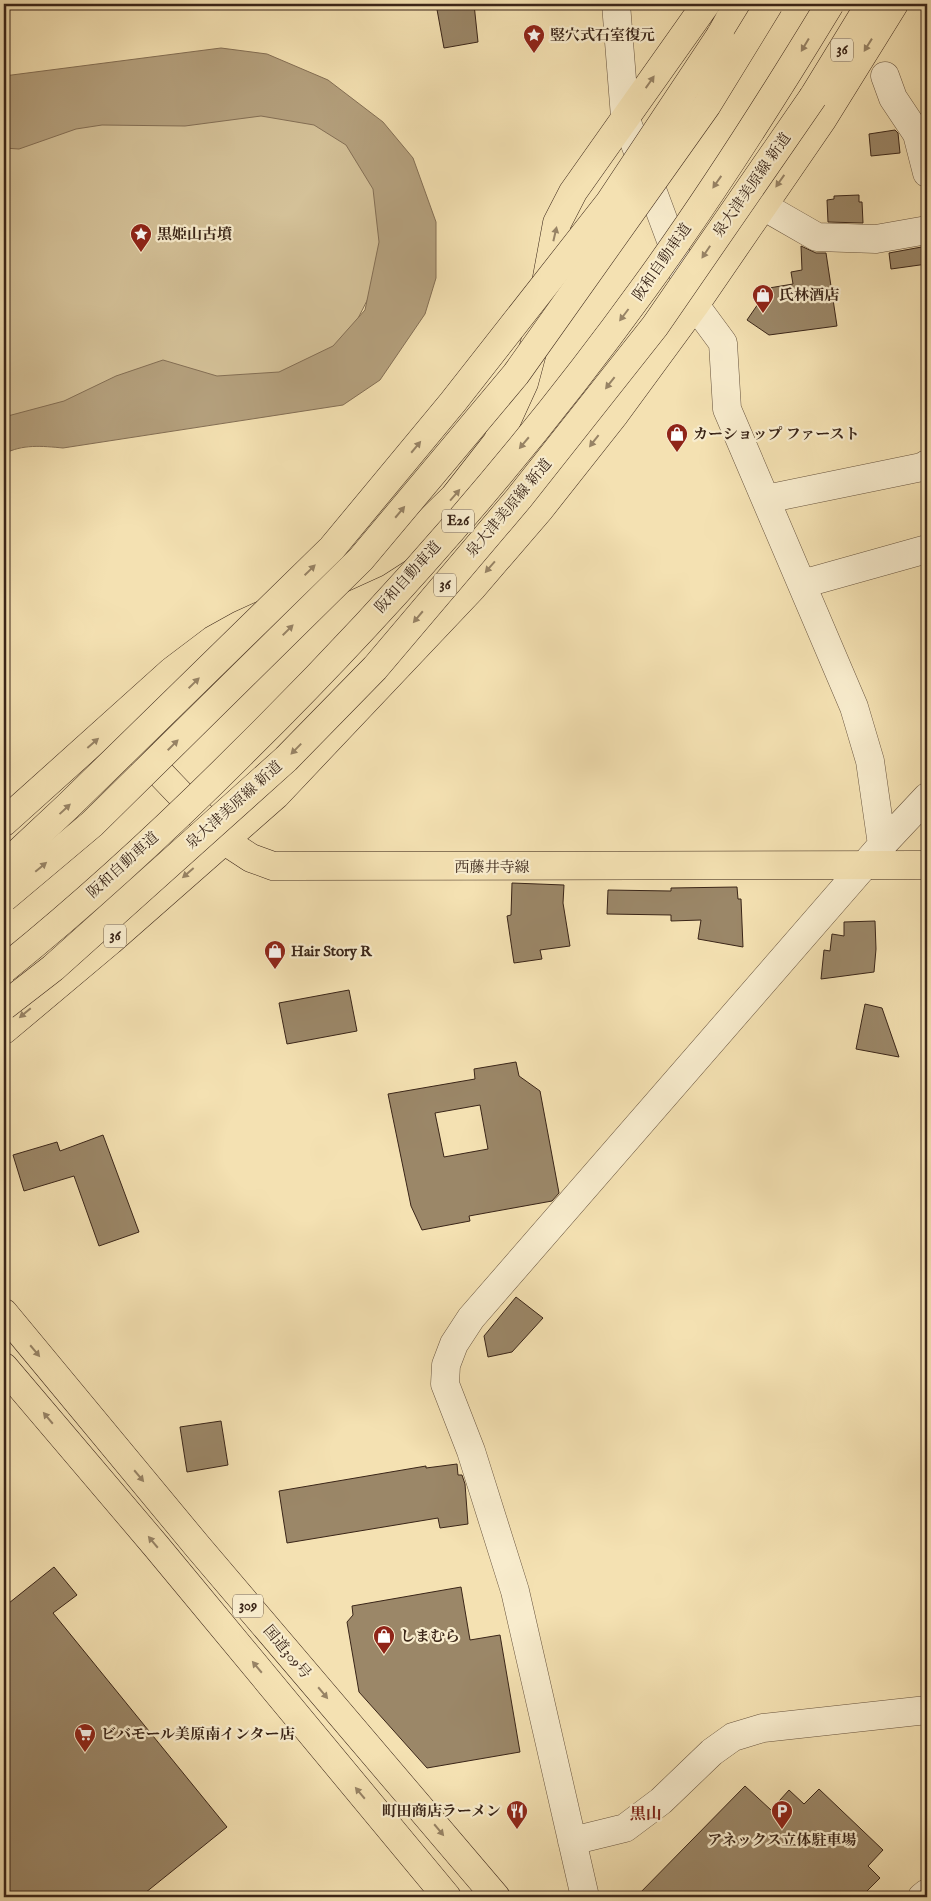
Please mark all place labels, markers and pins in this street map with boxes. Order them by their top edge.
place icon: 竪穴式石室復元 [522,23,546,54]
place label: 竪穴式石室復元 [550,26,655,45]
place icon: 黒姫山古墳 [129,222,153,253]
place label: 黒姫山古墳 [157,225,232,244]
shop icon: 氏林酒店 [751,283,775,314]
place label: 氏林酒店 [779,286,839,305]
shop icon: カーショップ ファースト [665,422,689,453]
place label: カーショップ ファースト [693,425,860,444]
shop icon: Hair Story R [263,939,287,970]
place label: Hair Story R [291,942,373,961]
shop icon: しまむら [372,1624,396,1655]
place label: しまむら [400,1627,460,1646]
supermarket icon: ビバモール美原南インター店 [73,1722,97,1753]
place label: ビバモール美原南インター店 [101,1725,295,1744]
restaurant icon: 町田商店ラーメン [505,1799,529,1830]
parking icon: アネックス立体駐車場 [770,1799,794,1830]
place label: 町田商店ラーメン [382,1802,501,1821]
place label: アネックス立体駐車場 [707,1831,857,1850]

